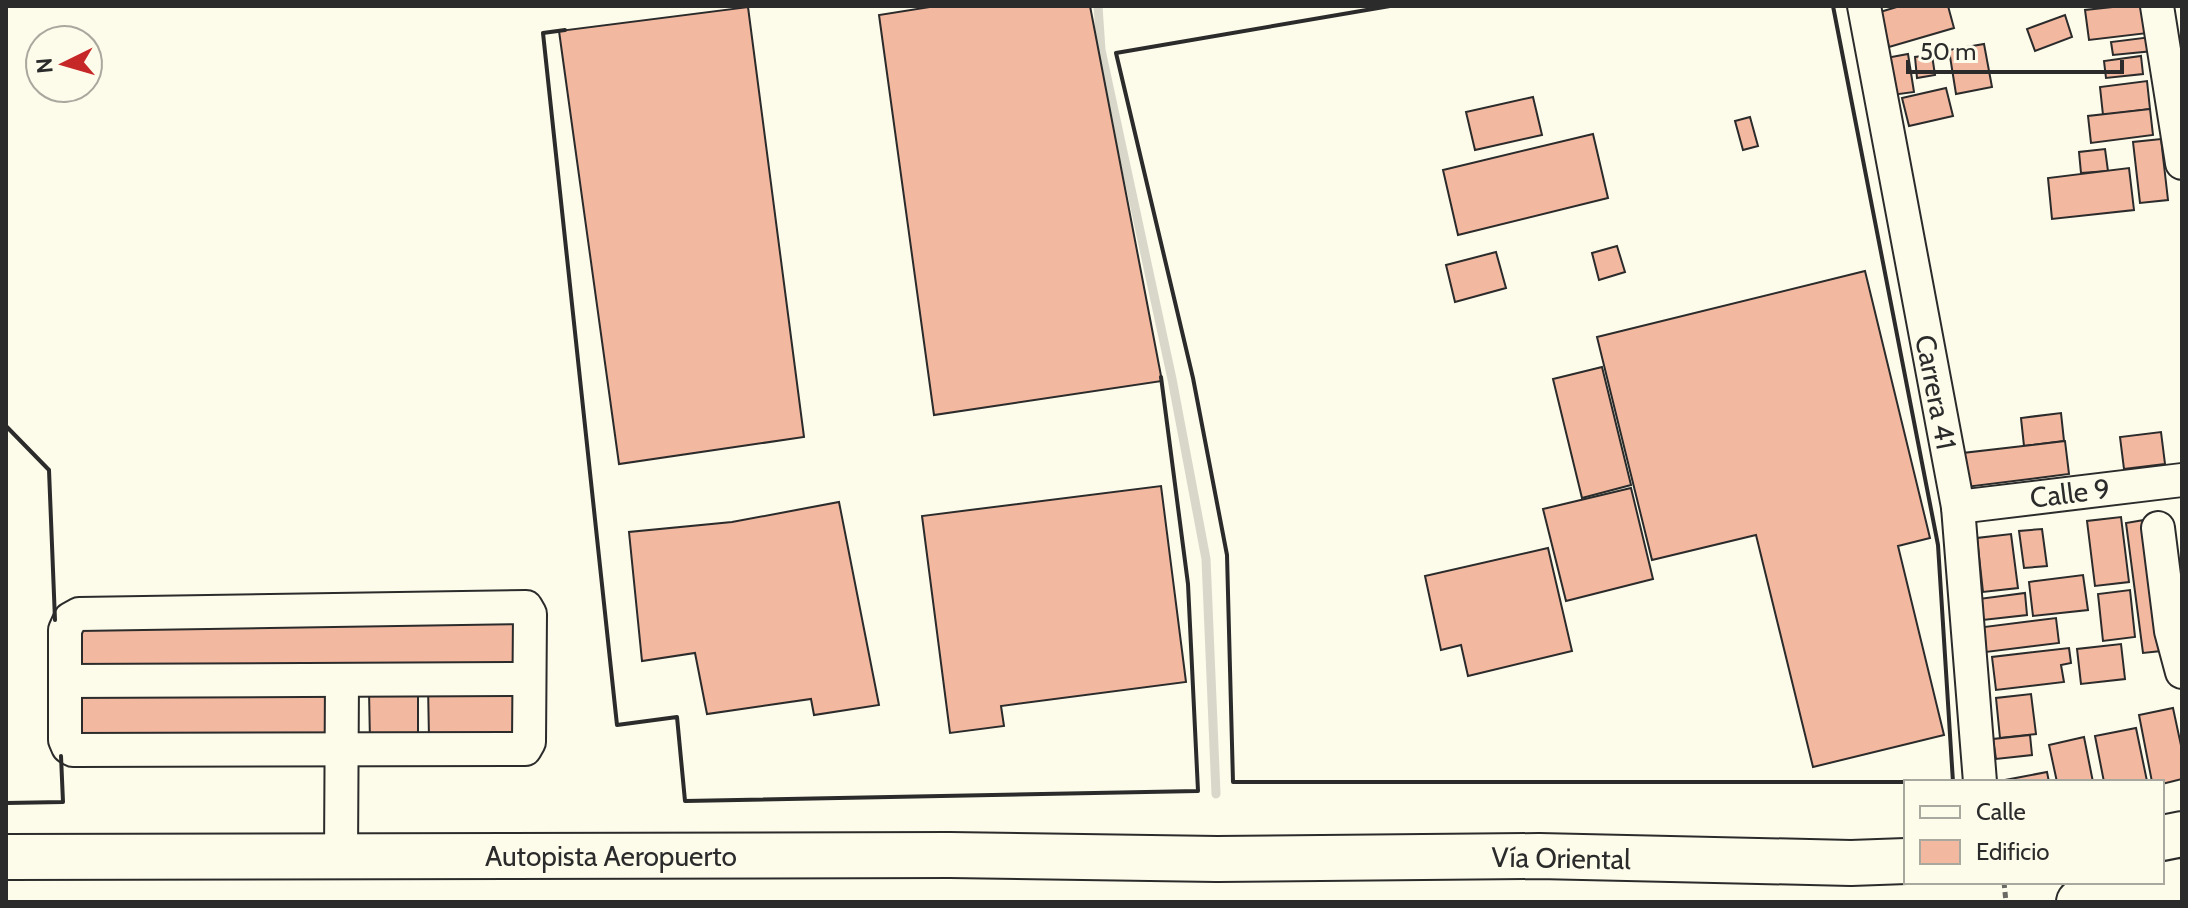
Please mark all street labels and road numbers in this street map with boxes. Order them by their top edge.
street label: Carrera 41 [1908,332,1964,452]
street label: Calle 9 [2028,471,2112,515]
street label: Autopista Aeropuerto [485,839,737,873]
street label: Vía Oriental [1491,840,1631,876]

